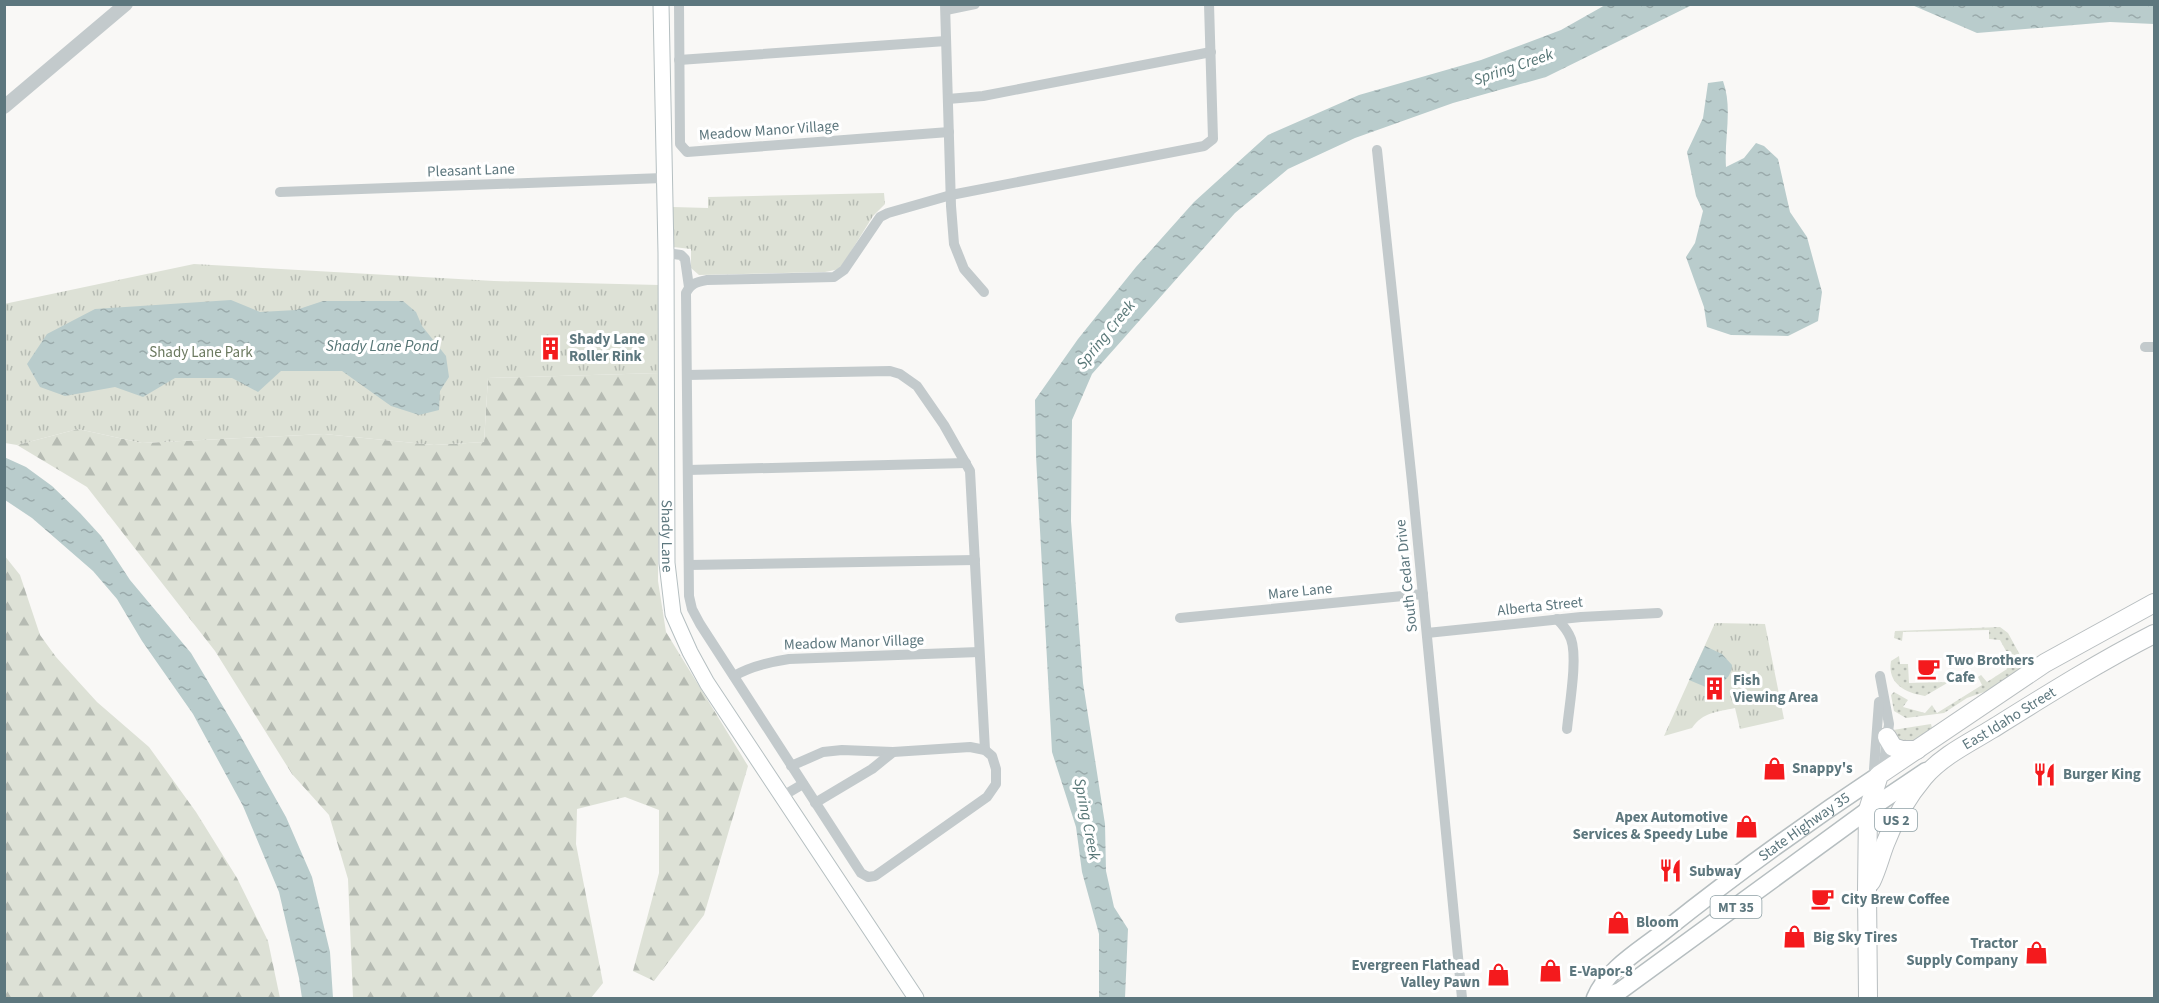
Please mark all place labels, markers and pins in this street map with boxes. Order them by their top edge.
place label: Shady Lane Roller Rink [569,329,645,367]
building icon: Shady Lane Roller Rink [538,335,564,361]
place label: Two Brothers Cafe [1946,650,2035,688]
cafe icon: Two Brothers Cafe [1915,656,1941,682]
place label: Fish Viewing Area [1732,670,1819,708]
building icon: Fish Viewing Area [1702,676,1728,702]
shop icon: Snappy's [1761,755,1787,781]
place label: Snappy's [1792,758,1853,779]
restaurant icon: Burger King [2032,761,2058,787]
place label: Burger King [2063,764,2141,785]
place label: Apex Automotive Services & Speedy Lube [1572,807,1728,845]
shop icon: Apex Automotive Services & Speedy Lube [1733,813,1759,839]
restaurant icon: Subway [1658,858,1684,884]
place label: Subway [1689,861,1742,882]
cafe icon: City Brew Coffee [1810,886,1836,912]
place label: City Brew Coffee [1841,889,1950,910]
shop icon: Bloom [1605,909,1631,935]
place label: Bloom [1636,912,1679,933]
shop icon: Big Sky Tires [1782,924,1808,950]
place label: Big Sky Tires [1813,927,1898,948]
place label: Tractor Supply Company [1906,933,2018,971]
shop icon: Tractor Supply Company [2023,939,2049,965]
place label: Evergreen Flathead Valley Pawn [1351,955,1480,993]
shop icon: E-Vapor-8 [1538,958,1564,984]
shop icon: Evergreen Flathead Valley Pawn [1485,961,1511,987]
place label: E-Vapor-8 [1569,961,1633,982]

